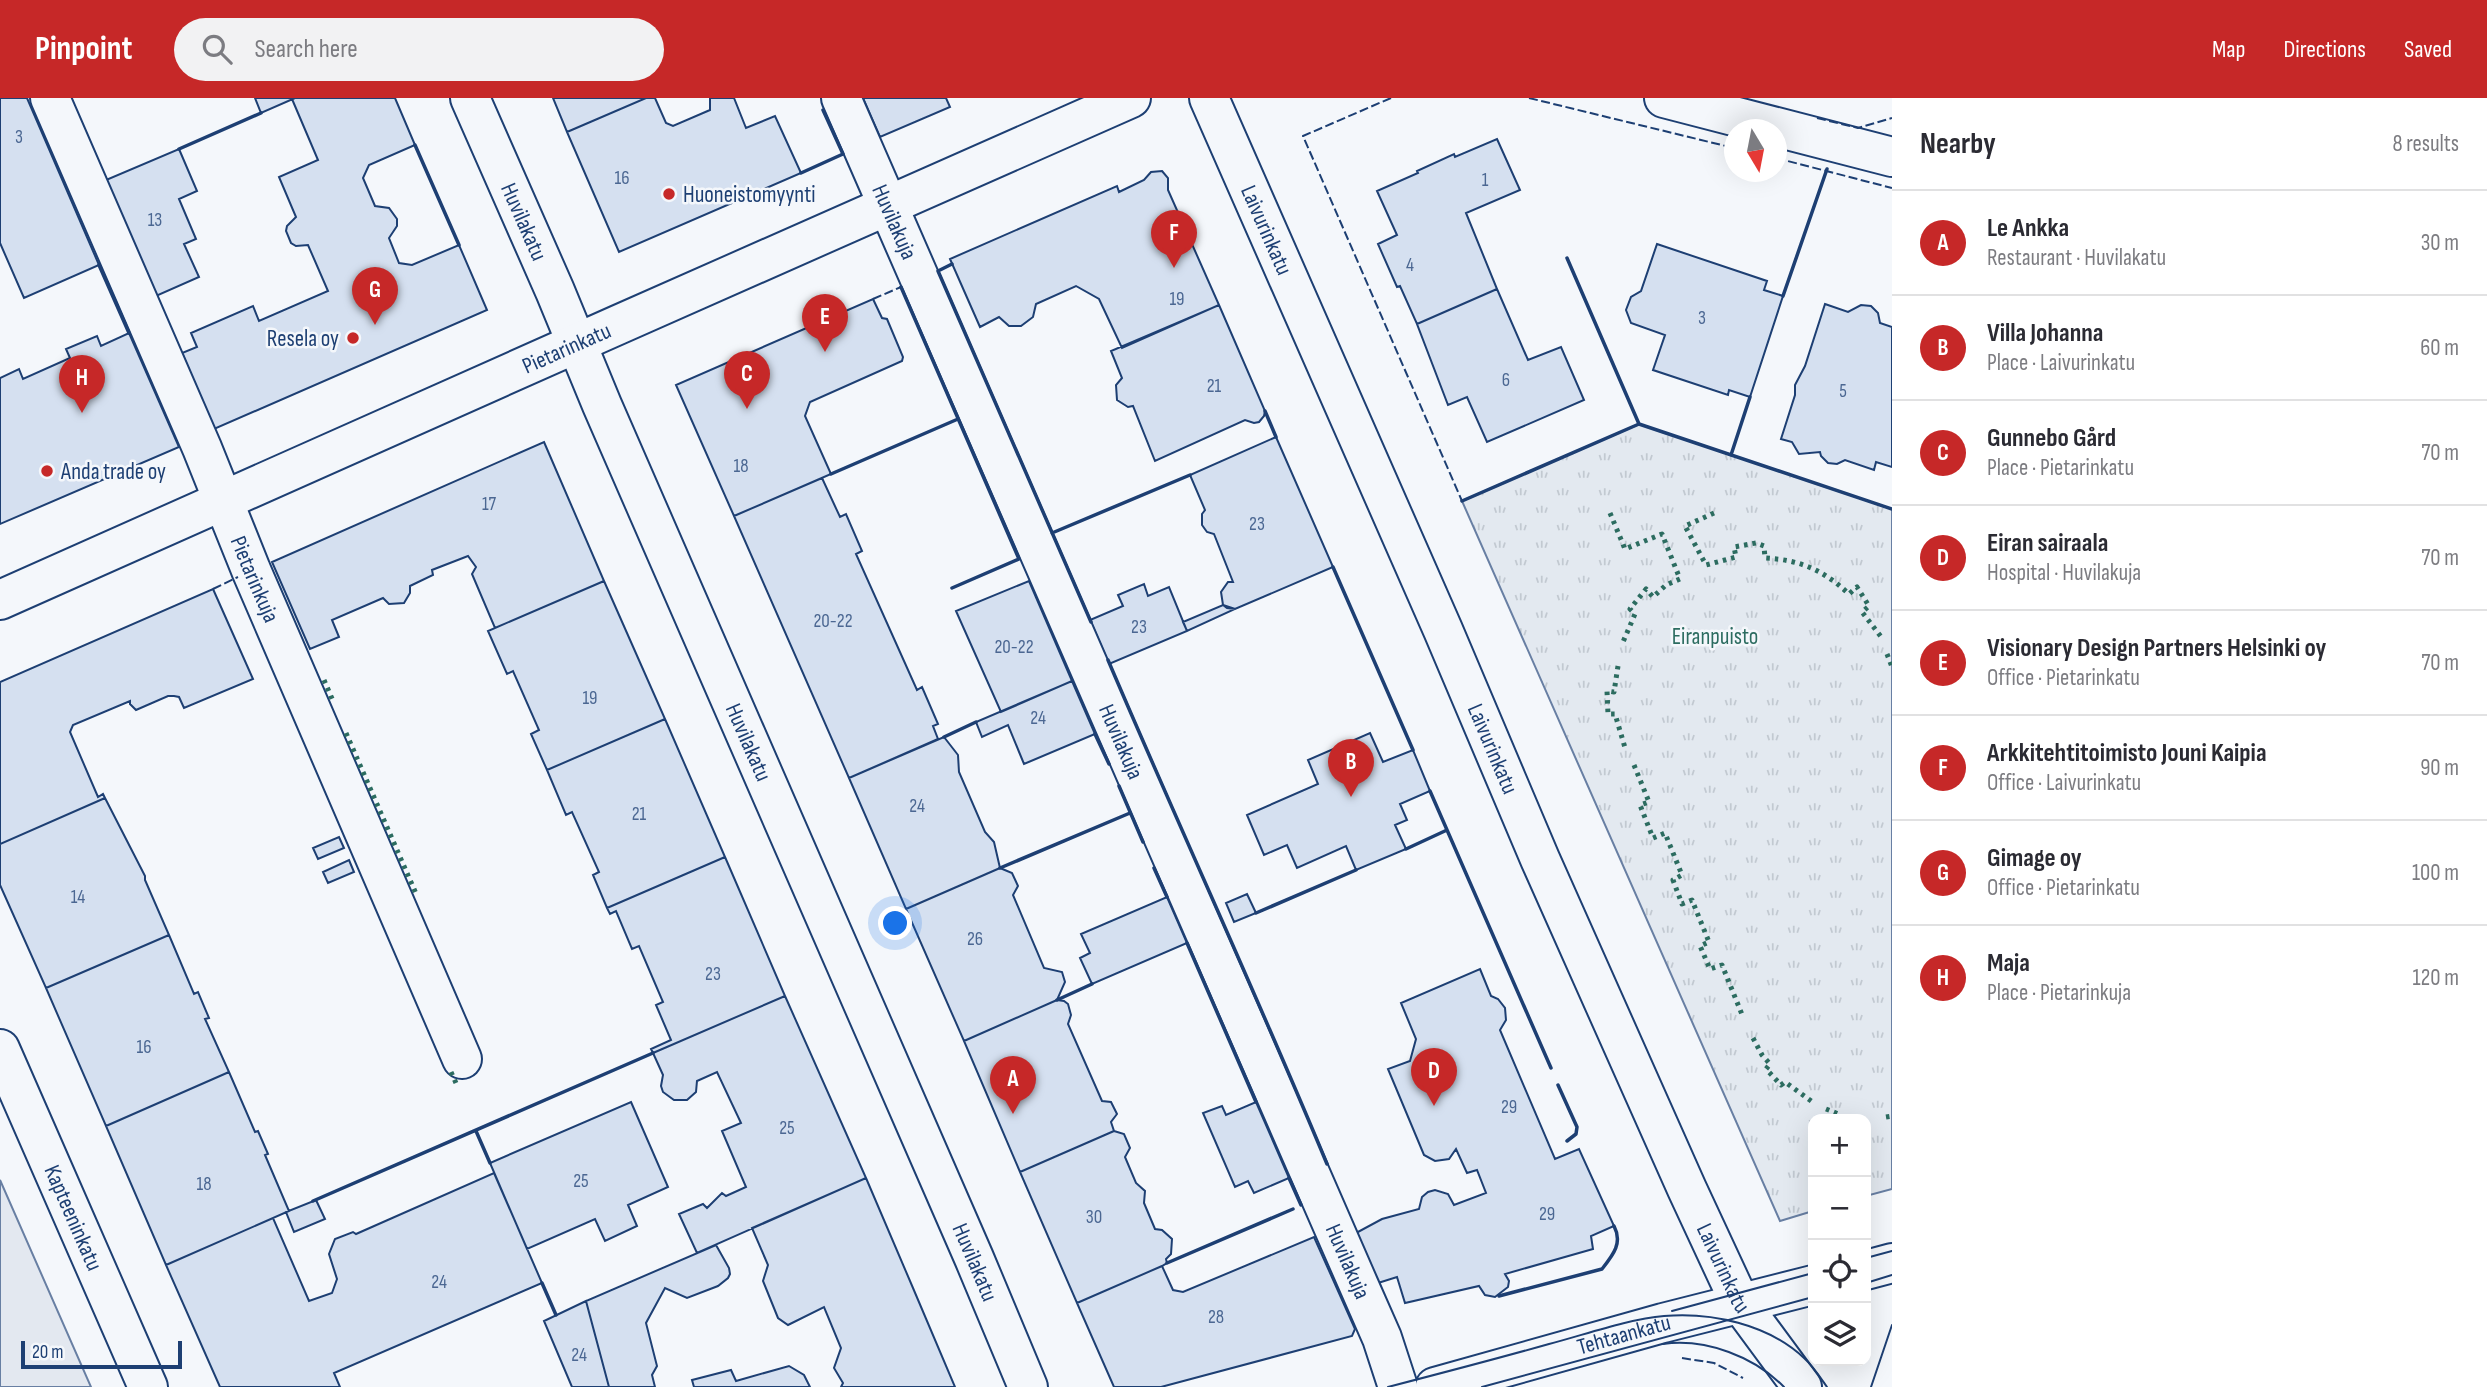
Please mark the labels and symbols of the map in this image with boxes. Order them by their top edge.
north arrow [1724,119,1787,182]
house number: 3 [15,126,23,149]
house number: 16 [615,167,629,190]
house number: 1 [1482,169,1489,192]
street label: Huvilakatu [494,179,553,265]
street label: Huvilakuja [865,180,923,264]
place label: Huoneistomyynti [683,181,816,209]
street label: Laivurinkatu [1234,181,1298,279]
marker: Huoneistomyynti [661,186,677,202]
house number: 13 [148,209,162,232]
pin: F [1151,210,1197,268]
house number: 4 [1406,254,1414,277]
pin: G [352,267,398,325]
house number: 19 [1169,288,1185,311]
pin: E [802,294,848,352]
house number: 3 [1698,307,1706,330]
street label: Pietarinkatu [518,317,615,380]
place label: Resela oy [267,325,339,353]
marker: Resela oy [345,330,361,346]
pin: C [724,351,770,409]
pin: H [59,355,105,413]
house number: 6 [1502,369,1510,392]
house number: 21 [1207,375,1222,398]
house number: 5 [1839,380,1847,403]
house number: 18 [734,455,748,478]
place label: Anda trade oy [60,458,166,486]
marker: Anda trade oy [39,463,55,479]
house number: 17 [482,493,497,516]
house number: 23 [1249,513,1265,536]
street label: Pietarinkuja [224,532,285,627]
house number: 20-22 [814,610,852,633]
house number: 23 [1131,616,1147,639]
park label: Eiranpuisto [1672,623,1758,651]
house number: 20-22 [995,636,1033,659]
house number: 19 [582,687,598,710]
street label: Huvilakatu [719,699,777,786]
street label: Huvilakuja [1092,700,1149,784]
street label: Laivurinkatu [1461,700,1524,798]
house number: 24 [1030,707,1046,730]
pin: B [1328,739,1374,797]
house number: 24 [909,795,925,818]
house number: 21 [632,803,647,826]
house number: 14 [71,886,85,909]
your location [878,906,912,940]
house number: 26 [967,928,983,951]
house number: 23 [705,963,721,986]
house number: 16 [137,1036,151,1059]
pin: D [1411,1048,1457,1106]
pin: A [990,1056,1036,1114]
house number: 29 [1501,1096,1517,1119]
house number: 25 [779,1117,795,1140]
street label: Kapteeninkatu [38,1161,108,1275]
house number: 25 [573,1170,589,1193]
house number: 18 [197,1173,211,1196]
house number: 29 [1539,1203,1555,1226]
house number: 30 [1086,1206,1102,1229]
street label: Huvilakatu [946,1219,1003,1305]
street label: Laivurinkatu [1690,1219,1756,1319]
street label: Huvilakuja [1319,1220,1376,1303]
house number: 24 [431,1271,447,1294]
house number: 28 [1208,1306,1224,1329]
street label: Tehtaankatu [1574,1309,1674,1361]
scale bar [21,1338,182,1370]
house number: 24 [571,1344,587,1367]

